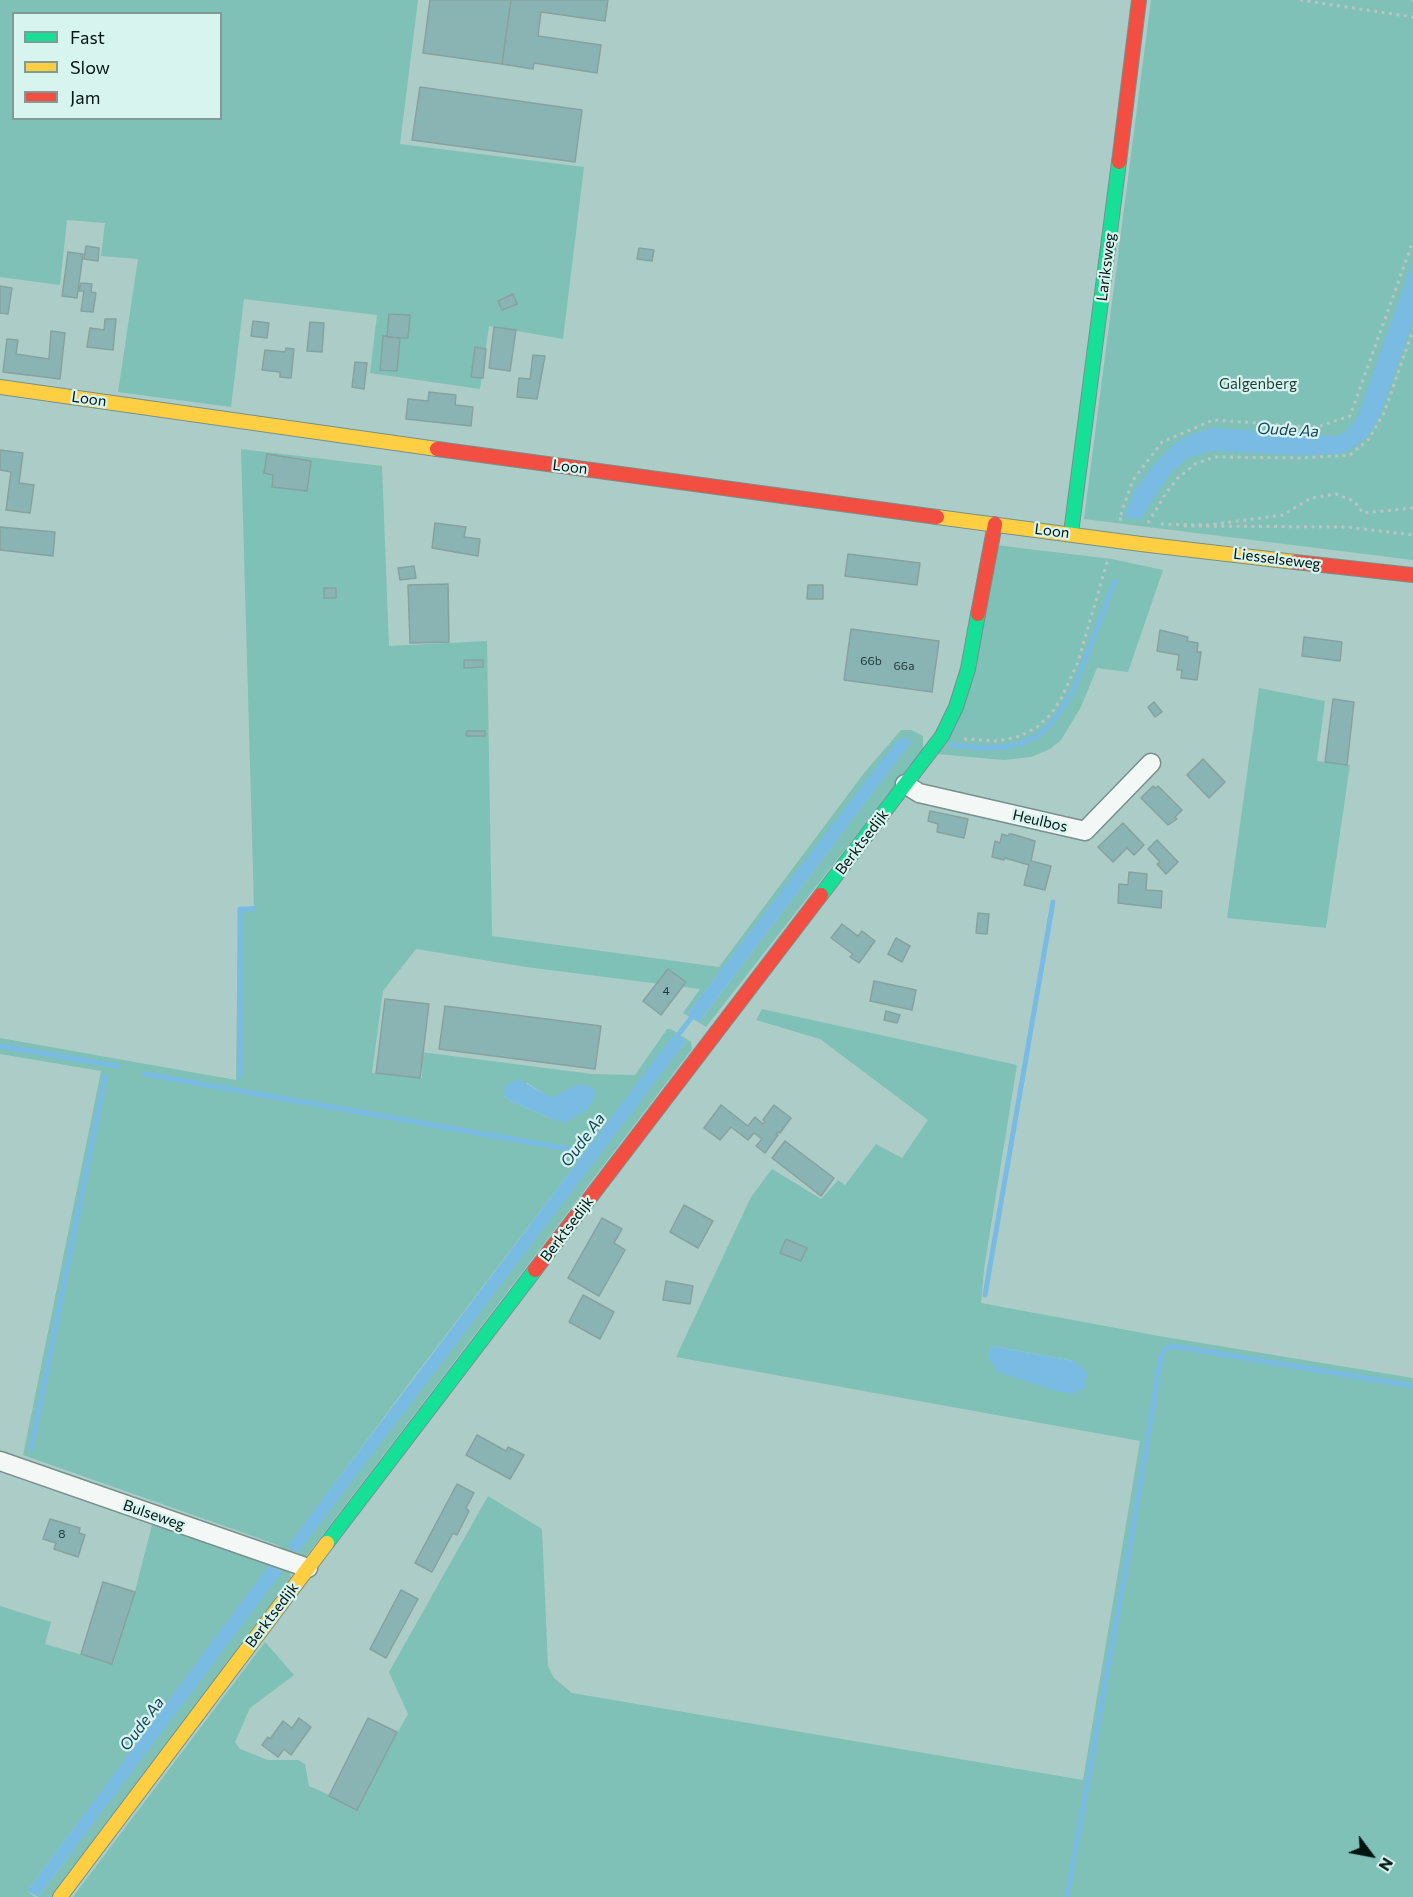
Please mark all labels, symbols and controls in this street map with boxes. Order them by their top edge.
legend [12,12,222,120]
text: Fast [70,26,105,48]
text: Slow [70,56,110,78]
text: Jam [70,86,100,108]
street label: Lariksweg [1093,232,1119,302]
park label: Galgenberg [1219,375,1297,393]
street label: Loon [70,388,108,410]
water label: Oude Aa [1257,419,1319,441]
street label: Loon [551,456,589,478]
street label: Loon [1033,520,1071,542]
street label: Liesselseweg [1232,545,1322,573]
house number: 66b [860,654,882,668]
house number: 66a [894,659,914,673]
street label: Berktsedijk [832,806,892,878]
street label: Heulbos [1011,806,1069,836]
house number: 4 [662,984,670,998]
water label: Oude Aa [557,1109,609,1171]
street label: Berktsedijk [537,1193,597,1265]
street label: Bulseweg [121,1496,187,1534]
house number: 8 [58,1527,66,1541]
street label: Berktsedijk [242,1579,302,1651]
water label: Oude Aa [116,1693,168,1755]
north arrow [1341,1825,1401,1885]
text: N [1375,1855,1398,1875]

